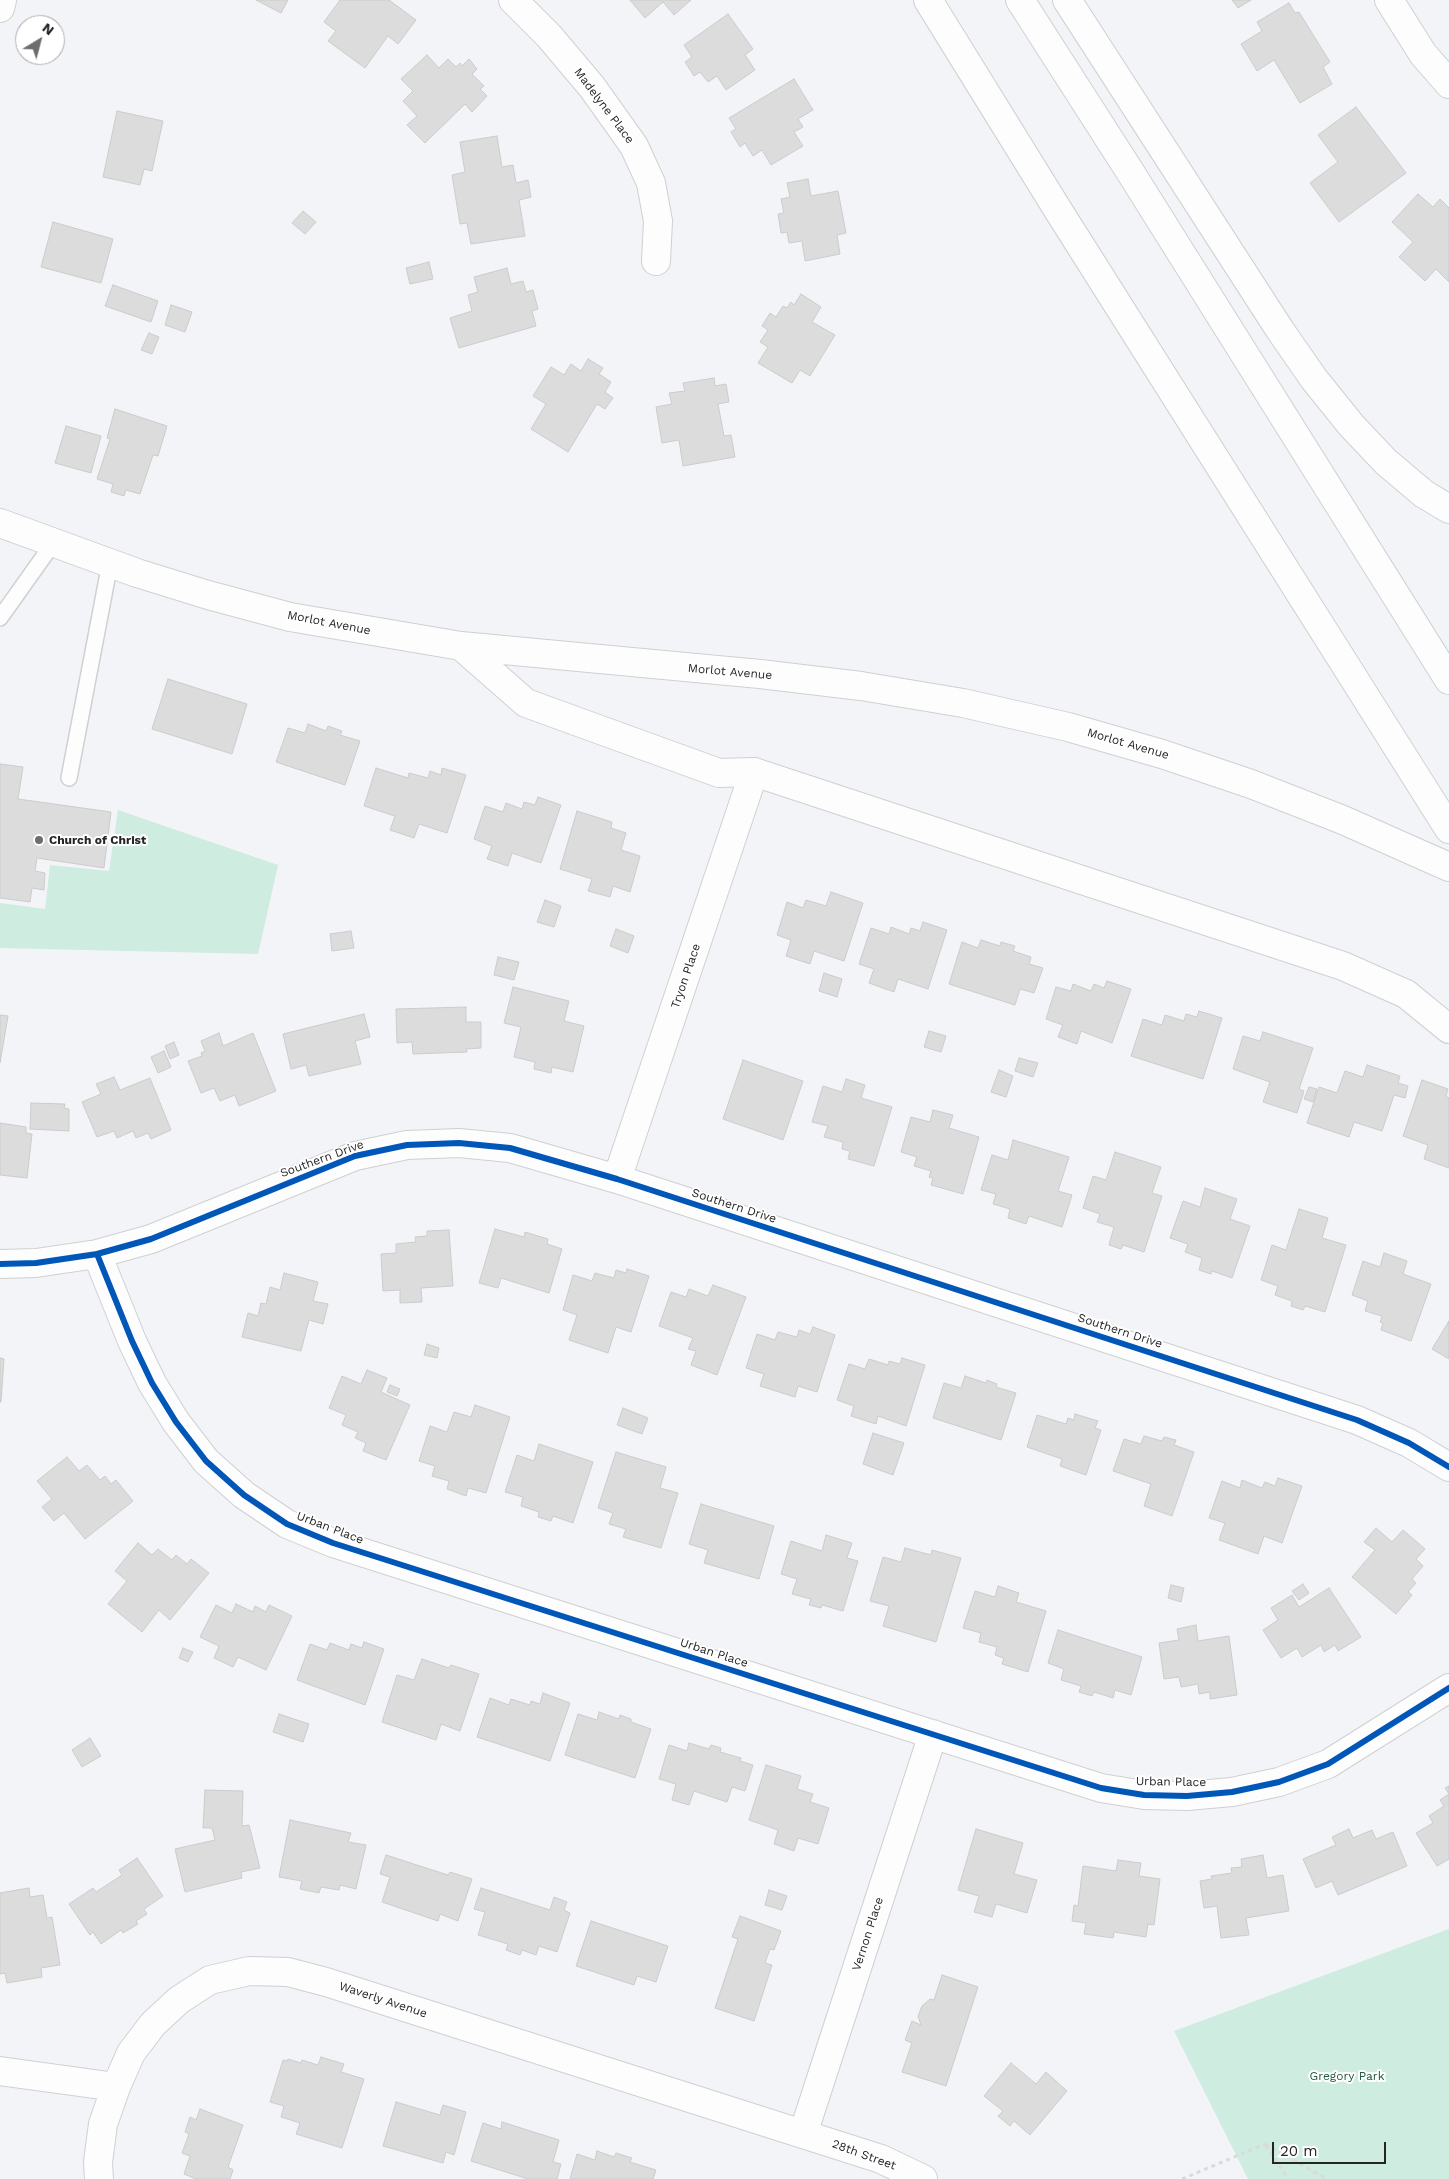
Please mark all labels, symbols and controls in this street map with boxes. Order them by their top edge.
north arrow [15,15,65,65]
text: N [39,19,57,38]
street label: Madelyne Place [571,65,637,147]
street label: Morlot Avenue [286,608,372,638]
street label: Morlot Avenue [687,661,773,683]
street label: Morlot Avenue [1085,725,1171,763]
place label: Church of Christ [49,833,146,847]
marker: Church of Christ [33,834,45,846]
street label: Tryon Place [668,942,704,1010]
street label: Southern Drive [278,1137,366,1181]
street label: Southern Drive [690,1186,778,1226]
street label: Southern Drive [1076,1311,1164,1351]
street label: Urban Place [294,1509,366,1547]
street label: Urban Place [678,1635,750,1671]
street label: Urban Place [1136,1774,1206,1790]
street label: Vernon Place [849,1895,887,1973]
street label: Waverly Avenue [337,1979,429,2021]
park label: Gregory Park [1310,2069,1384,2083]
scale bar [1274,2132,1388,2164]
street label: 28th Street [830,2137,898,2173]
text: 20 m [1280,2142,1318,2160]

